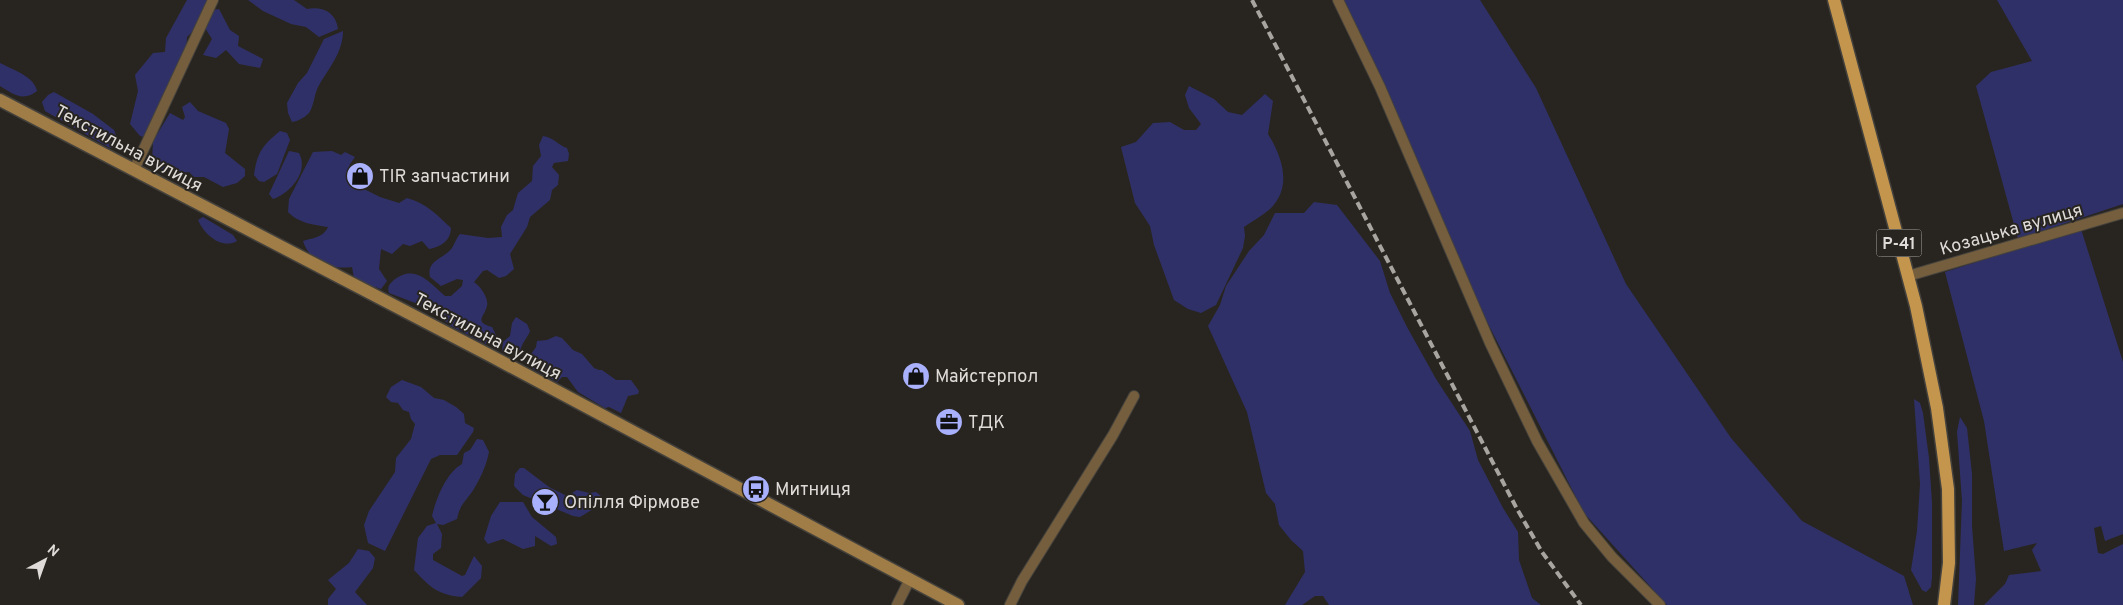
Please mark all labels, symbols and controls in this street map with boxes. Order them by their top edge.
street label: Текстильна вулиця [51,101,206,198]
shop icon: TIR запчастини [345,161,375,191]
place label: TIR запчастини [379,166,510,189]
street label: Козацька вулиця [1937,199,2085,262]
road number: Р-41 [1876,230,1922,256]
street label: Текстильна вулиця [410,289,565,386]
shop icon: Майстерпол [901,361,931,391]
place label: Майстерпол [935,366,1038,389]
office icon: ТДК [934,407,964,437]
place label: ТДК [968,412,1005,435]
bus stop icon: Митниця [741,474,771,504]
place label: Митниця [775,479,851,502]
bar icon: Опілля Фірмове [530,487,560,517]
place label: Опілля Фірмове [564,492,700,515]
north arrow [20,535,70,585]
text: N [43,542,62,561]

